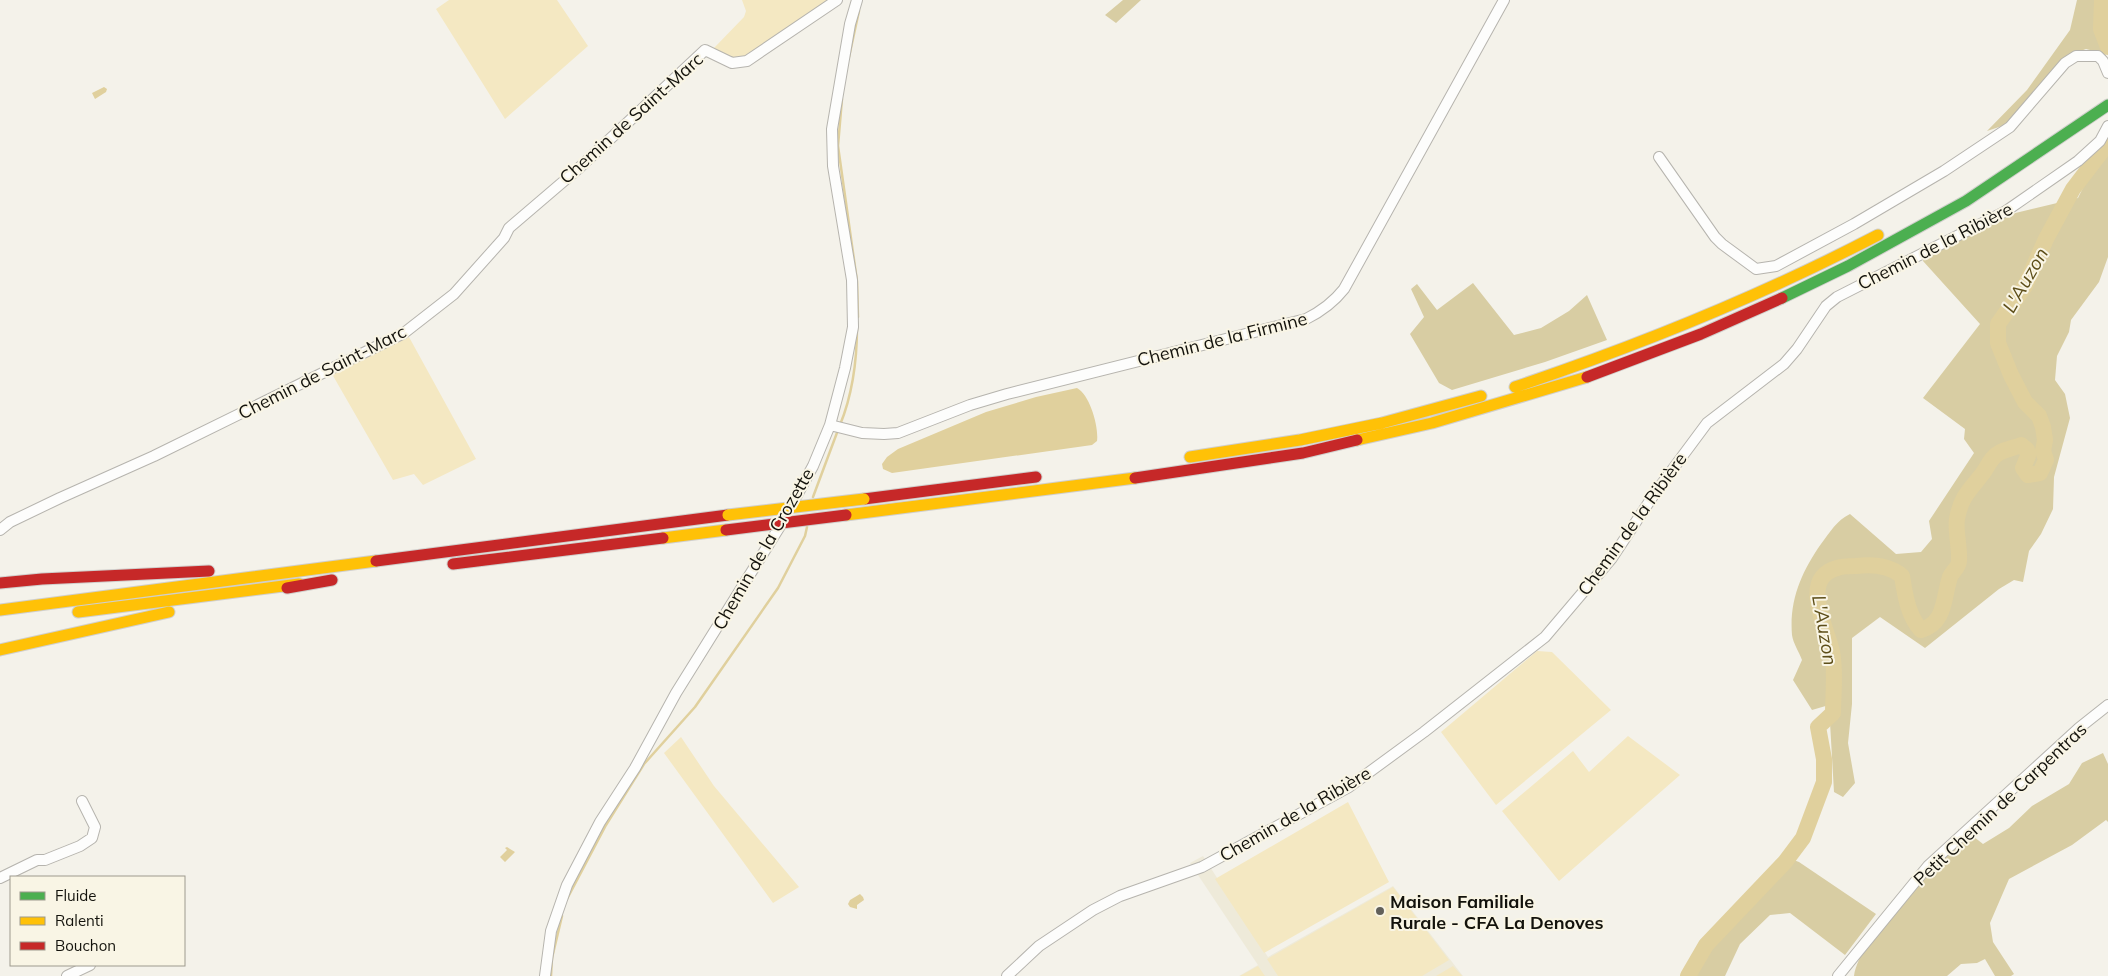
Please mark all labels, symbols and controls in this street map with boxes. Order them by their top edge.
street label: Chemin de Saint-Marc [554,47,708,189]
street label: Chemin de la Ribière [1854,197,2016,295]
water label: L'Auzon [1997,243,2053,317]
street label: Chemin de la Firmine [1135,307,1309,371]
street label: Chemin de Saint-Marc [234,320,410,424]
street label: Chemin de la Ribière [1572,448,1692,600]
street label: Chemin de la Crozette [707,464,819,634]
water label: L'Auzon [1807,593,1843,667]
street label: Petit Chemin de Carpentras [1908,717,2092,890]
street label: Chemin de la Ribière [1215,761,1375,867]
legend [10,876,185,966]
text: Fluide [55,886,96,905]
place label: Maison Familiale Rurale - CFA La Denoves [1390,890,1603,934]
marker: Maison Familiale Rurale - CFA La Denoves [1374,905,1386,917]
text: Ralenti [55,911,104,930]
text: Bouchon [55,936,116,955]

